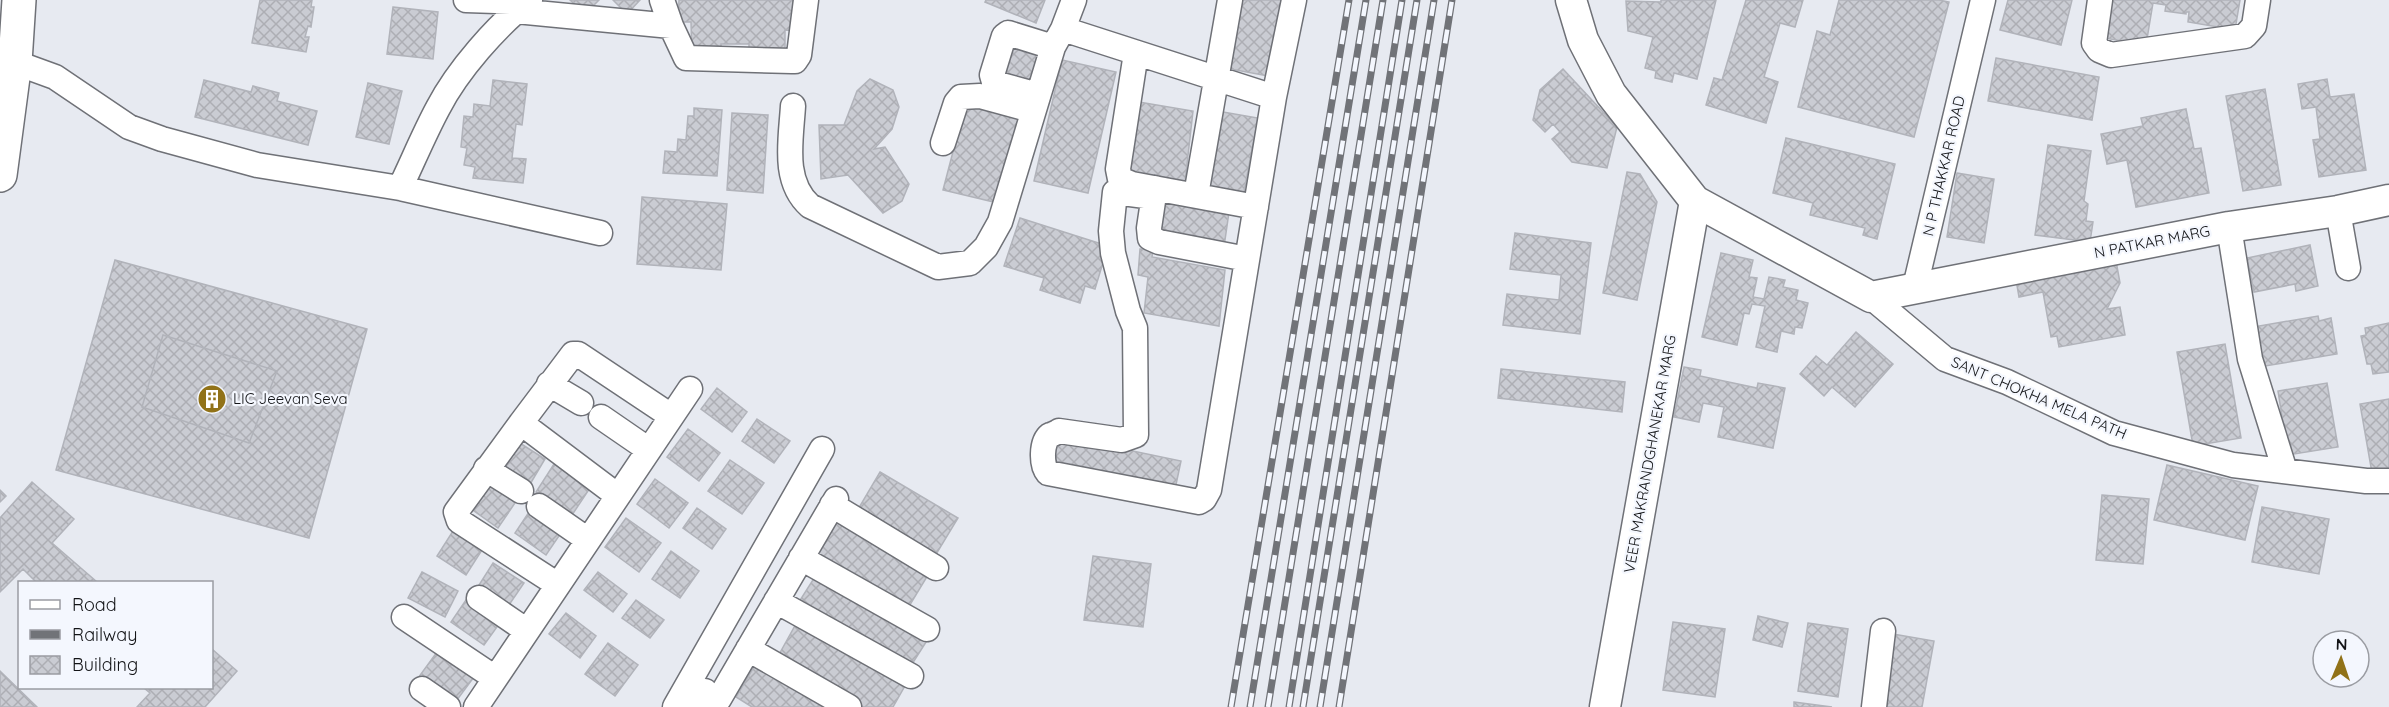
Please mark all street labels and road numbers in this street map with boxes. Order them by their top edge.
street label: N P THAKKAR ROAD [1918,94,1969,238]
street label: N PATKAR MARG [2092,221,2212,262]
street label: VEER MAKRANDGHANEKAR MARG [1619,333,1680,575]
street label: SANT CHOKHA MELA PATH [1949,352,2130,443]

